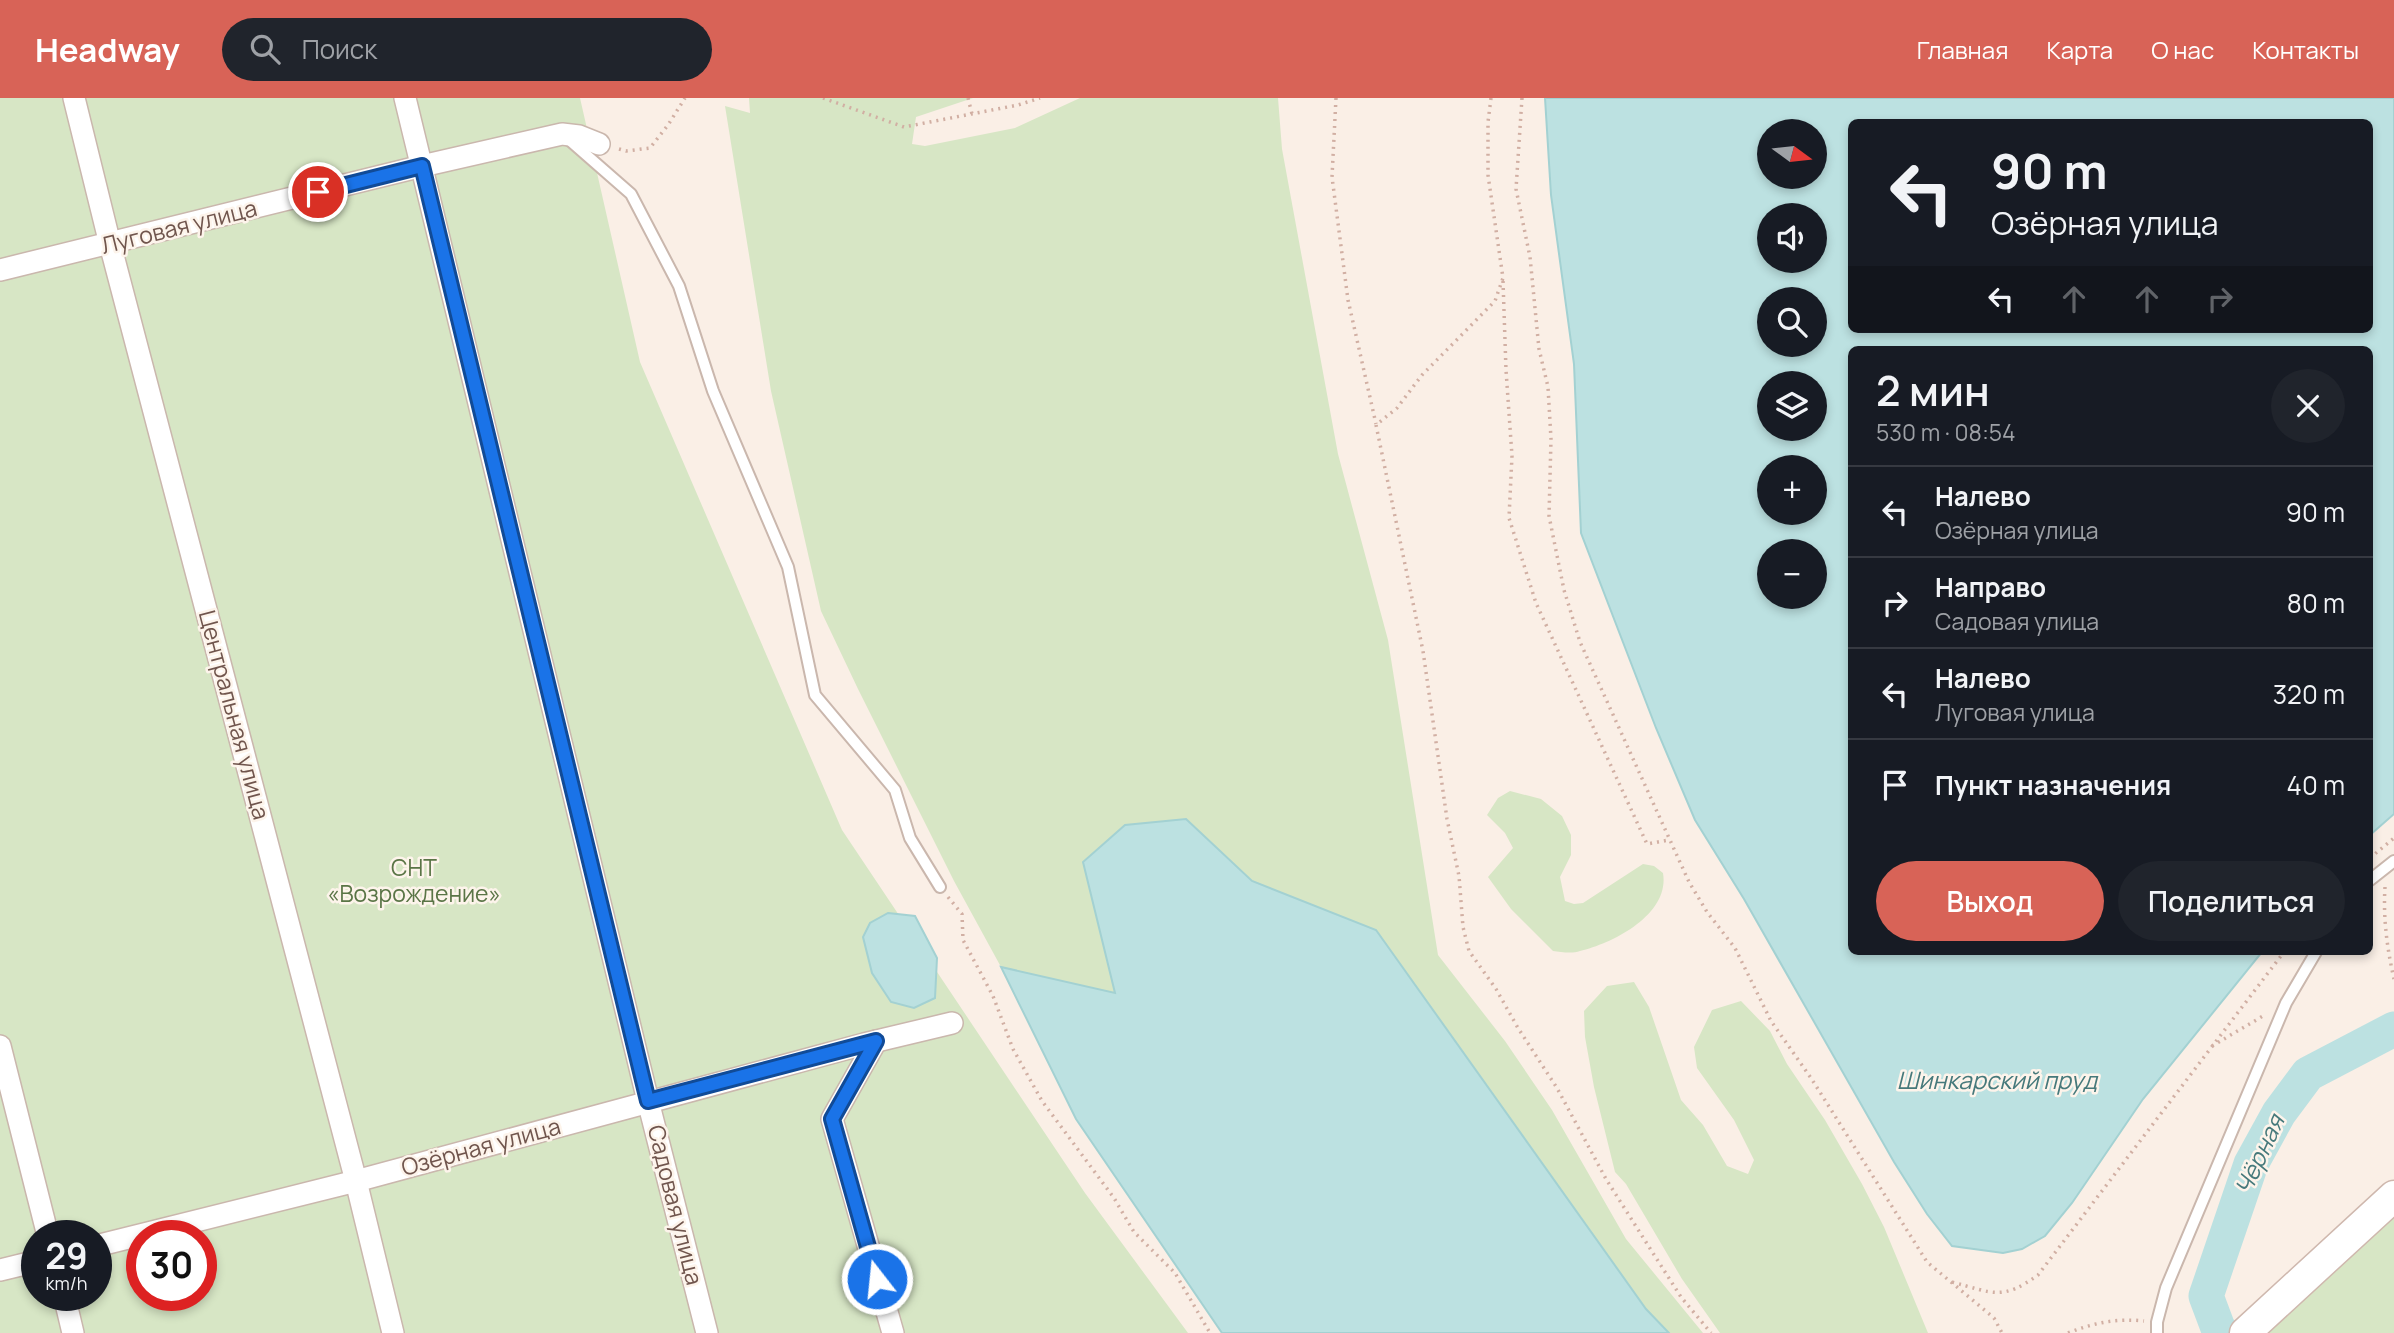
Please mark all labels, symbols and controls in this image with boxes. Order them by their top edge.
search box [222,18,712,81]
text: Headway [35,27,180,72]
icon: search [246,30,284,68]
text: Поиск [302,31,377,67]
text: Главная [1917,33,2008,66]
text: Карта [2046,33,2113,66]
text: О нас [2151,33,2214,66]
text: Контакты [2252,33,2359,66]
north arrow [1757,119,1827,189]
map controls [1757,119,1827,609]
text: 90 m [1991,137,2108,204]
icon: left [1876,147,1967,238]
pin [288,162,348,222]
icon: arrive [299,173,337,211]
street label: Луговая улица [97,191,260,261]
text: Озёрная улица [1991,201,2219,245]
button: sound [1757,203,1827,273]
icon: left [1982,280,2020,318]
icon: ahead [2055,280,2093,318]
icon: ahead [2128,280,2166,318]
icon: right [2201,280,2239,318]
button: search [1757,287,1827,357]
text: 2 мин [1876,361,1990,419]
button: close [2271,369,2345,443]
button: layers [1757,371,1827,441]
text: 530 m · 08:54 [1876,416,2016,448]
button: + [1757,455,1827,525]
text: Налево [1935,478,2031,514]
icon: left [1876,493,1914,531]
text: 90 m [2286,494,2345,530]
text: Озёрная улица [1935,514,2099,546]
button: − [1757,539,1827,609]
text: Направо [1935,569,2046,605]
icon: right [1876,584,1914,622]
text: 80 m [2287,585,2345,621]
text: Садовая улица [1935,605,2099,637]
street label: Центральная улица [192,607,278,823]
text: Налево [1935,660,2031,696]
icon: left [1876,675,1914,713]
text: 320 m [2273,676,2345,712]
text: Луговая улица [1935,696,2095,728]
icon: arrive [1876,766,1914,804]
text: Пункт назначения [1935,767,2171,803]
text: 40 m [2287,767,2345,803]
park label: СНТ «Возрождение» [327,851,501,909]
button: Выход [1876,861,2104,941]
button: Поделиться [2118,861,2345,941]
water label: Шинкарский пруд [1897,1063,2099,1096]
water label: Чёрная [2226,1108,2292,1200]
street label: Озёрная улица [398,1109,564,1183]
street label: Садовая улица [641,1121,711,1288]
speed limit sign: 30 [126,1220,217,1311]
text: 29 [45,1232,88,1280]
position arrow [840,1242,914,1316]
text: km/h [46,1271,87,1295]

